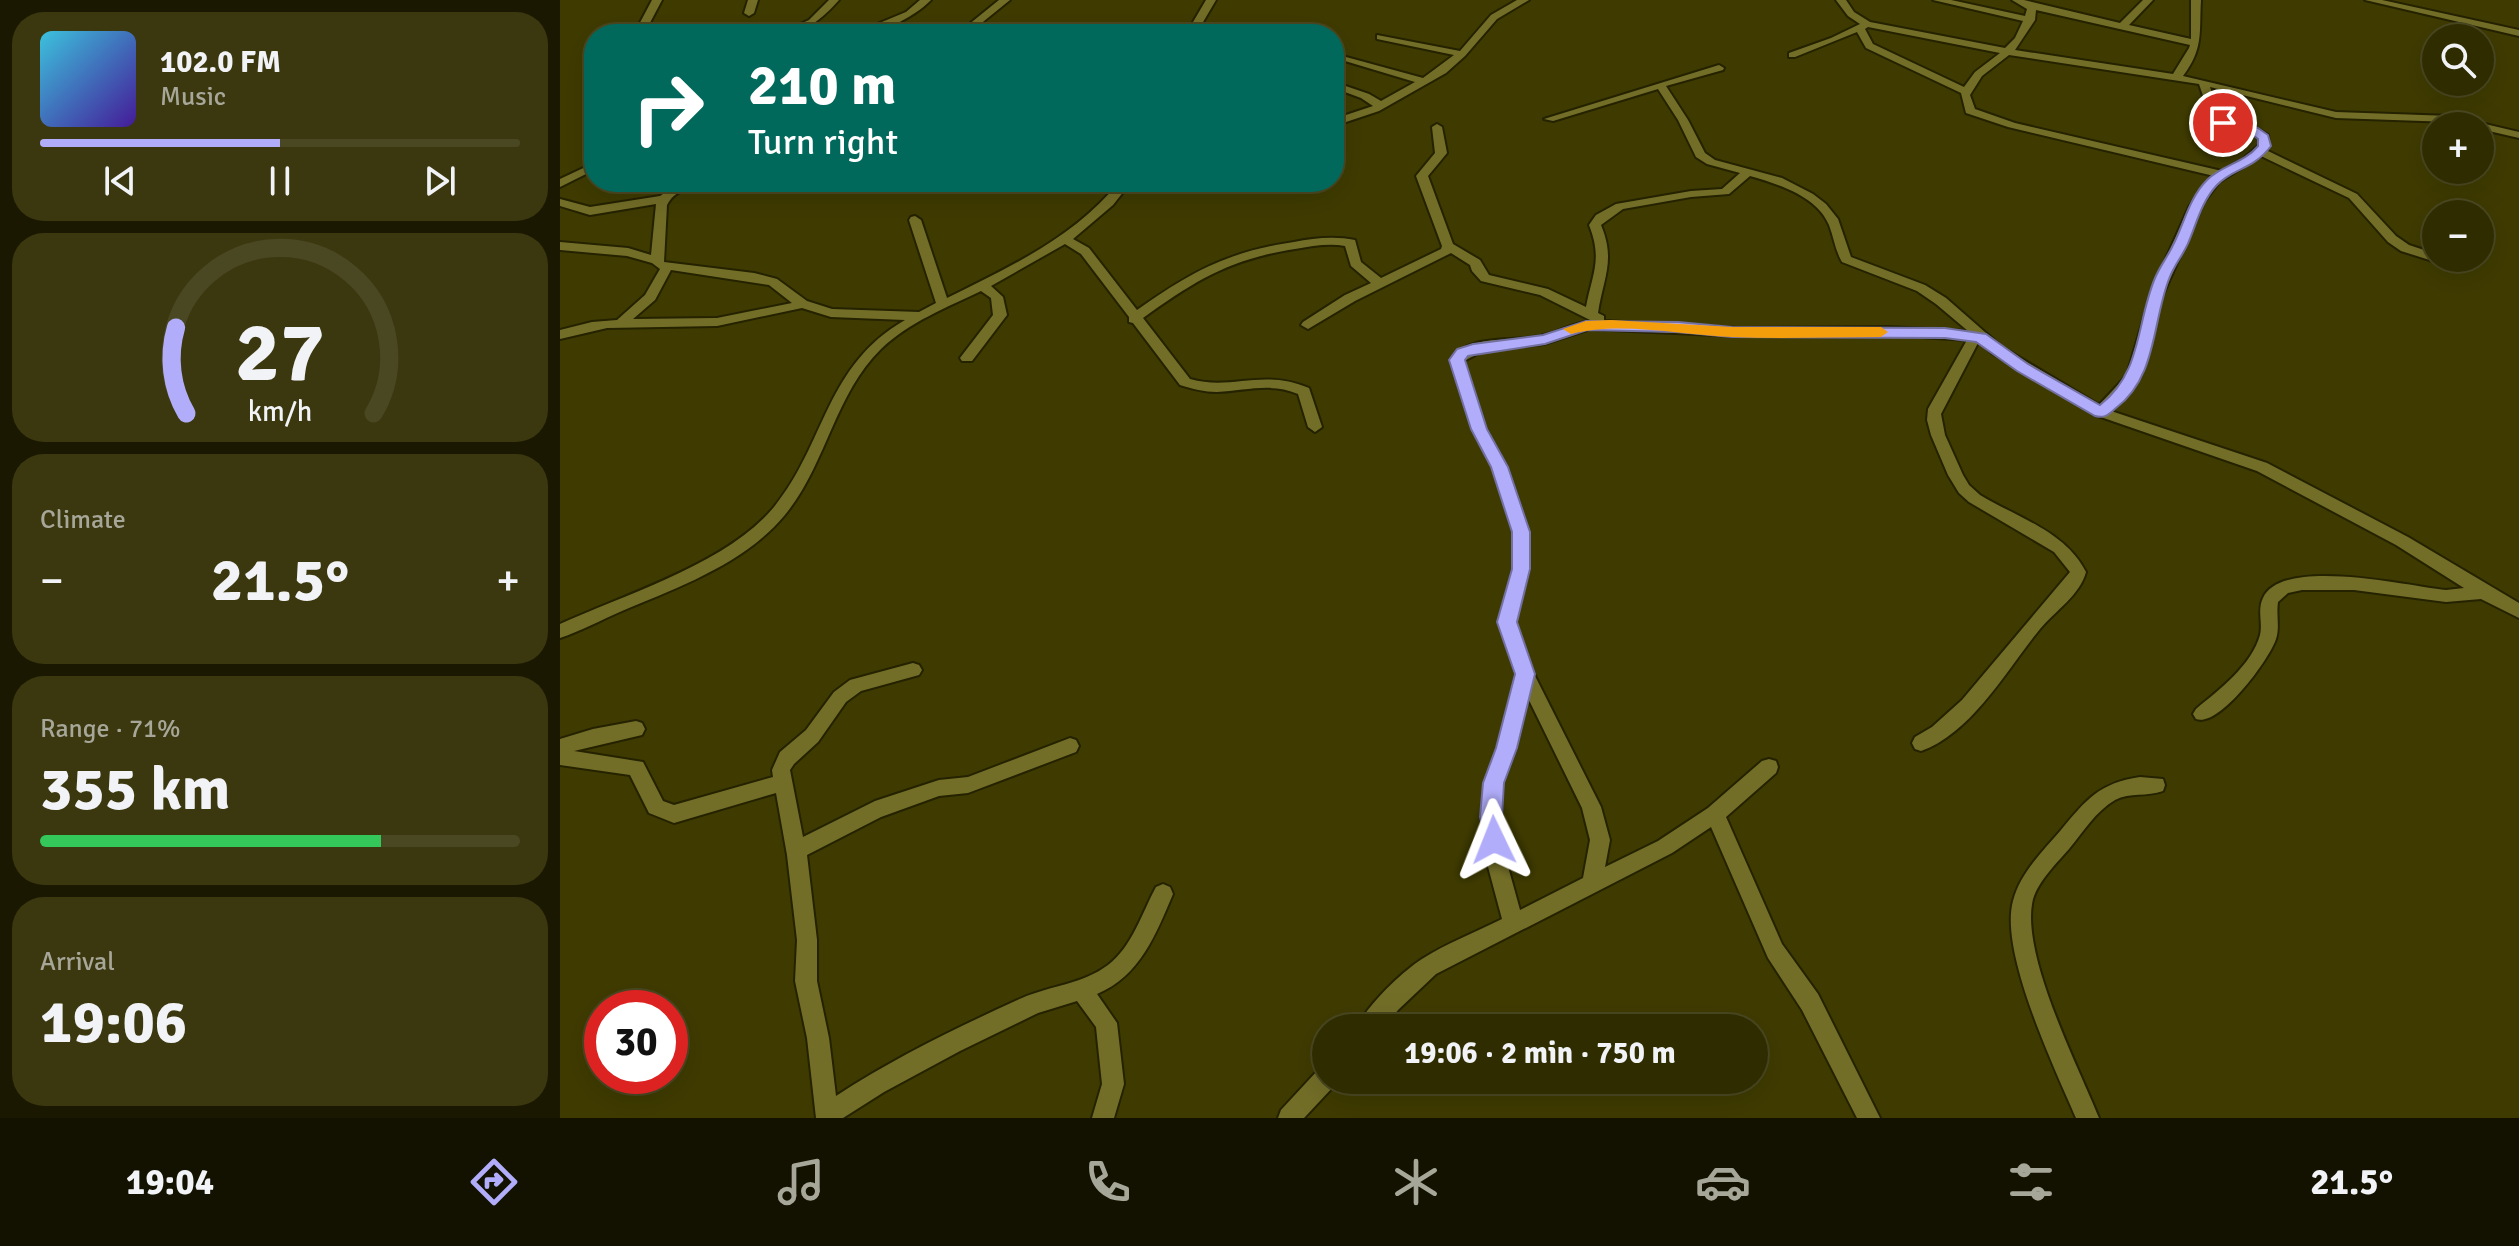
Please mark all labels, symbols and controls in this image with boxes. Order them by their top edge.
map controls [2422,24,2494,272]
button: search [2422,24,2494,96]
text: 102.0 FM [160,44,281,81]
text: 210 m [748,51,896,120]
icon: right [616,56,720,160]
text: Music [160,81,226,113]
pin [2189,89,2257,157]
icon: arrive [2201,101,2245,145]
button: + [2422,112,2494,184]
text: Turn right [748,120,898,165]
icon: previous [98,159,142,203]
icon: pause [258,159,302,203]
icon: next [418,159,462,203]
button: − [2422,200,2494,272]
text: 27 [235,301,325,403]
text: km/h [248,394,312,429]
text: Climate [40,504,126,536]
text: 21.5° [211,544,349,618]
text: − [40,554,64,608]
text: + [496,554,520,608]
text: Range · 71% [40,713,181,745]
text: 355 km [40,753,230,827]
position arrow [1452,798,1536,882]
text: Arrival [40,946,115,978]
text: 19:06 [40,986,187,1060]
speed limit sign: 30 [584,990,688,1094]
text: 19:06 · 2 min · 750 m [1404,1035,1676,1072]
icon: directions [466,1154,522,1210]
icon: music [773,1154,829,1210]
icon: phone [1080,1154,1136,1210]
icon: climate [1388,1154,1444,1210]
icon: car [1695,1154,1751,1210]
icon: filters [2003,1154,2059,1210]
text: 19:04 [126,1160,214,1205]
text: 21.5° [2310,1160,2393,1205]

